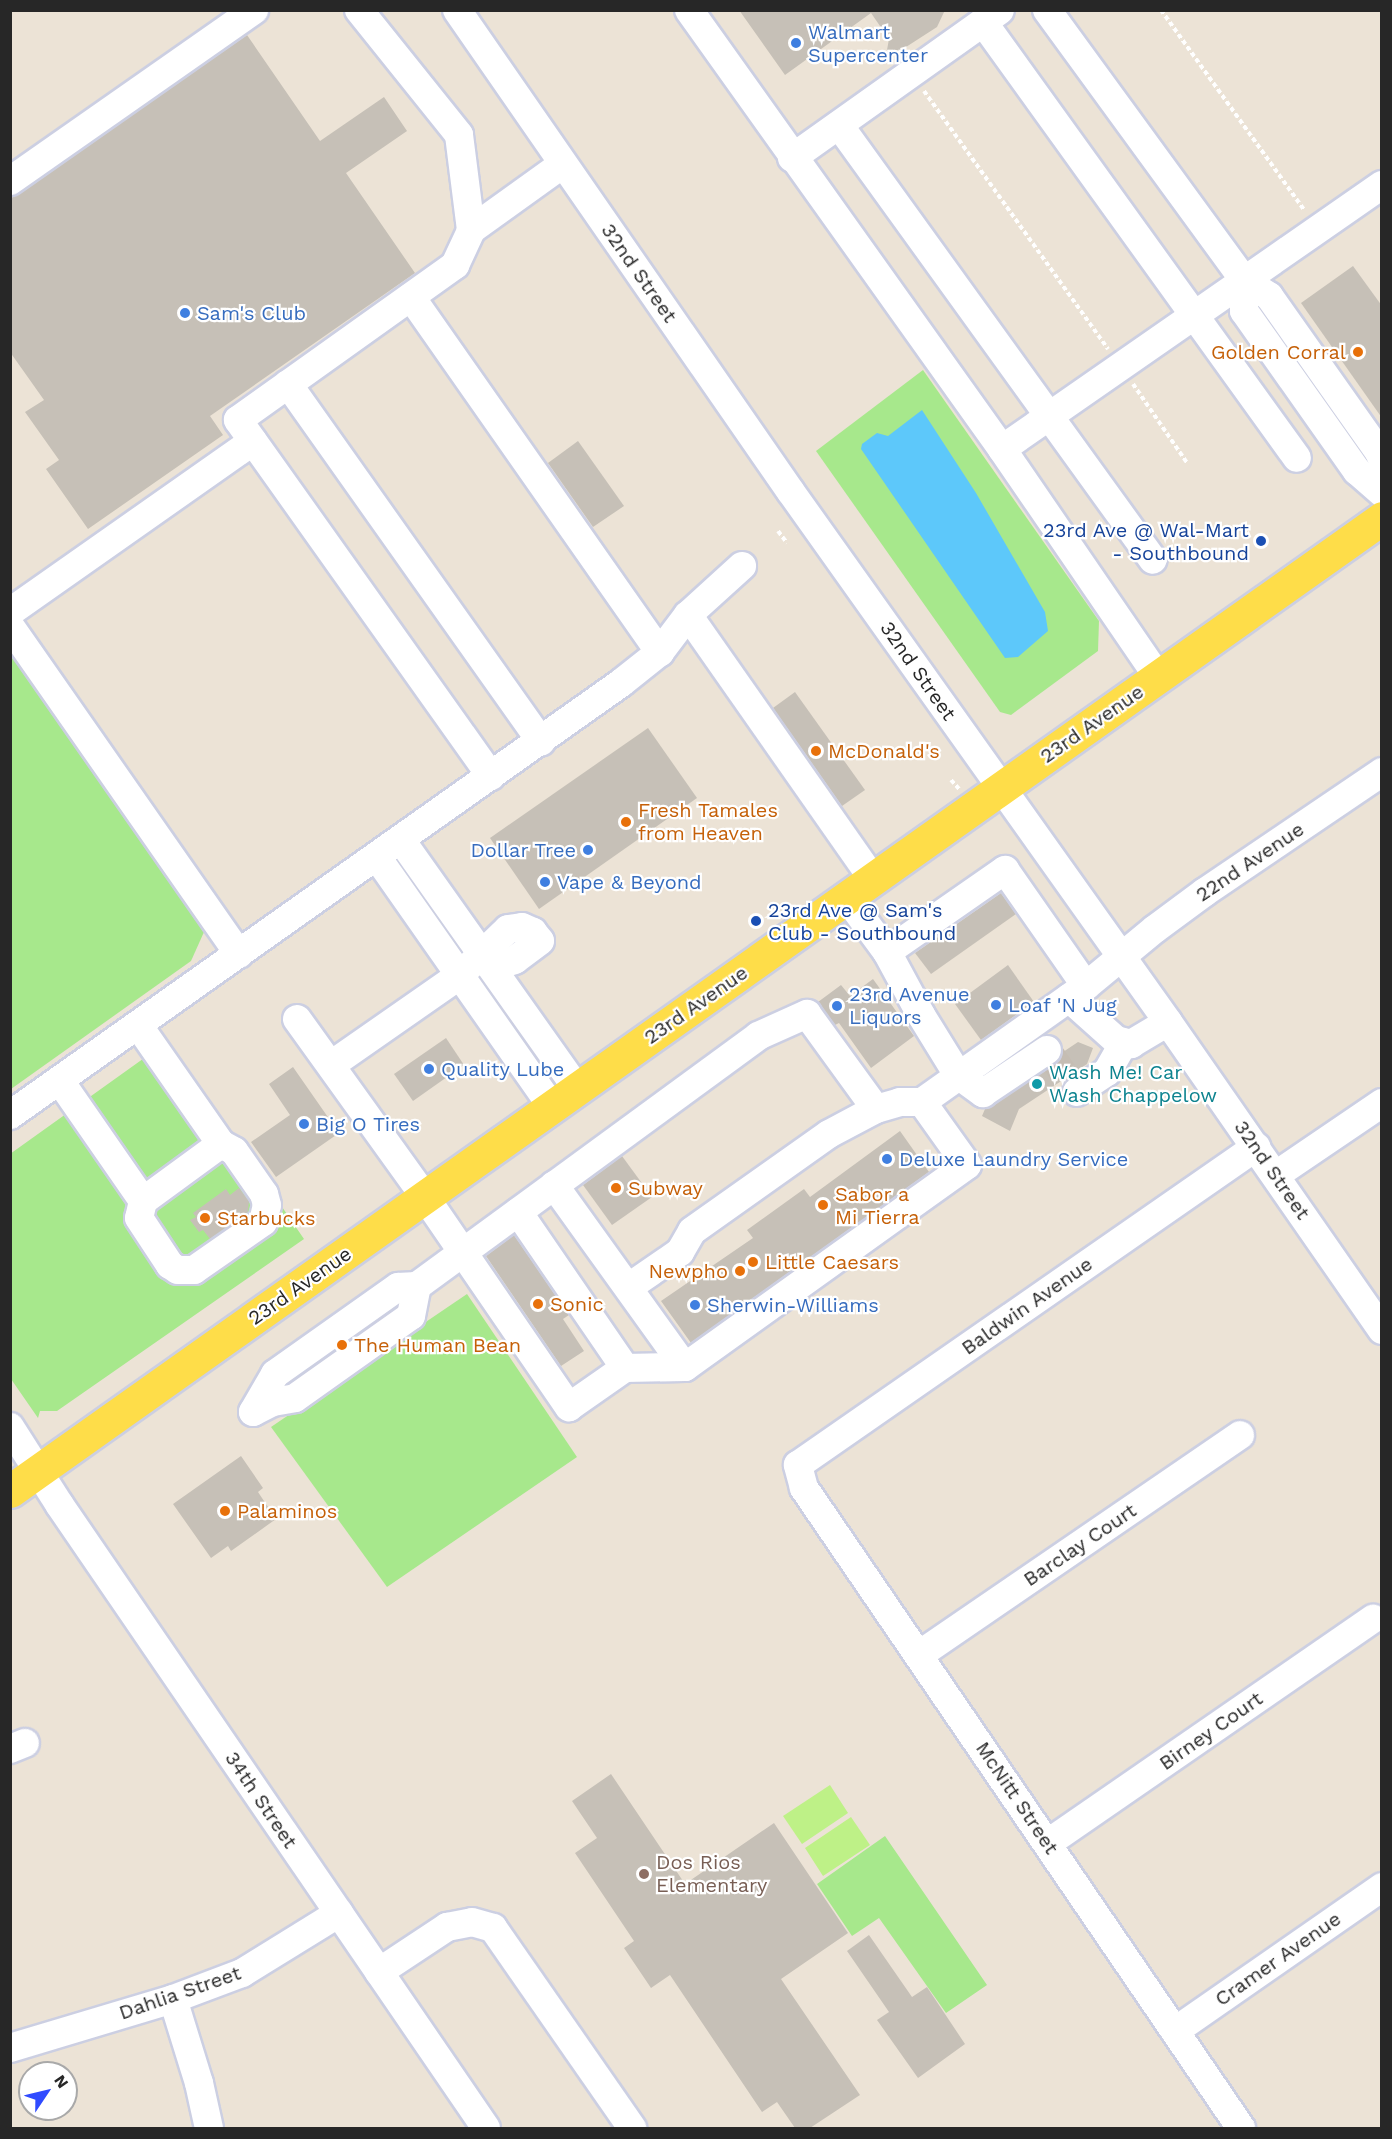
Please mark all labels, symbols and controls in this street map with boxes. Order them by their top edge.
place label: Walmart Supercenter [808,20,928,67]
marker: Walmart Supercenter [789,36,803,50]
street label: 32nd Street [596,219,682,327]
place label: Sam's Club [197,301,306,325]
marker: Sam's Club [178,306,192,320]
place label: Golden Corral [1211,340,1346,364]
marker: Golden Corral [1351,345,1365,359]
place label: 23rd Ave @ Wal-Mart - Southbound [1042,518,1249,565]
marker: 23rd Ave @ Wal-Mart - Southbound [1254,534,1268,548]
street label: 32nd Street [875,617,961,725]
street label: 23rd Avenue [1035,679,1149,769]
place label: McDonald's [828,739,940,763]
marker: McDonald's [809,744,823,758]
place label: Fresh Tamales from Heaven [638,798,778,845]
marker: Fresh Tamales from Heaven [619,815,633,829]
street label: 22nd Avenue [1191,817,1309,907]
place label: Dollar Tree [469,838,576,862]
marker: Dollar Tree [581,843,595,857]
place label: Vape & Beyond [557,870,702,894]
marker: Vape & Beyond [538,875,552,889]
place label: 23rd Ave @ Sam's Club - Southbound [768,898,956,945]
marker: 23rd Ave @ Sam's Club - Southbound [749,914,763,928]
street label: 23rd Avenue [639,960,753,1050]
place label: 23rd Avenue Liquors [849,982,970,1029]
place label: Loaf 'N Jug [1008,993,1118,1017]
marker: Loaf 'N Jug [989,998,1003,1012]
marker: 23rd Avenue Liquors [830,999,844,1013]
place label: Quality Lube [441,1057,565,1081]
place label: Wash Me! Car Wash Chappelow [1049,1060,1217,1107]
marker: Quality Lube [422,1062,436,1076]
marker: Wash Me! Car Wash Chappelow [1030,1077,1044,1091]
place label: Big O Tires [316,1112,421,1136]
street label: 32nd Street [1229,1116,1315,1224]
marker: Big O Tires [297,1117,311,1131]
place label: Deluxe Laundry Service [899,1147,1129,1171]
marker: Deluxe Laundry Service [880,1152,894,1166]
place label: Subway [628,1176,703,1200]
marker: Subway [609,1181,623,1195]
place label: Sabor a Mi Tierra [835,1182,920,1229]
marker: Sabor a Mi Tierra [816,1198,830,1212]
place label: Starbucks [217,1206,315,1230]
marker: Starbucks [198,1211,212,1225]
street label: 23rd Avenue [243,1241,357,1331]
place label: Little Caesars [765,1250,899,1274]
street label: Baldwin Avenue [957,1252,1097,1360]
marker: Little Caesars [746,1255,760,1269]
place label: Newpho [649,1259,728,1283]
marker: Newpho [733,1264,747,1278]
place label: Sonic [550,1292,604,1316]
place label: Sherwin-Williams [707,1293,879,1317]
marker: Sonic [531,1297,545,1311]
marker: Sherwin-Williams [688,1298,702,1312]
place label: The Human Bean [354,1333,521,1357]
marker: The Human Bean [335,1338,349,1352]
street label: Barclay Court [1019,1498,1141,1592]
place label: Palaminos [237,1499,337,1523]
marker: Palaminos [218,1504,232,1518]
street label: Birney Court [1155,1686,1267,1776]
street label: McNitt Street [971,1737,1063,1859]
street label: 34th Street [220,1747,302,1853]
place label: Dos Rios Elementary [656,1850,767,1897]
marker: Dos Rios Elementary [637,1867,651,1881]
street label: Cramer Avenue [1210,1906,1346,2012]
street label: Dahlia Street [116,1961,244,2025]
north arrow [18,2061,78,2121]
text: N [50,2071,73,2092]

